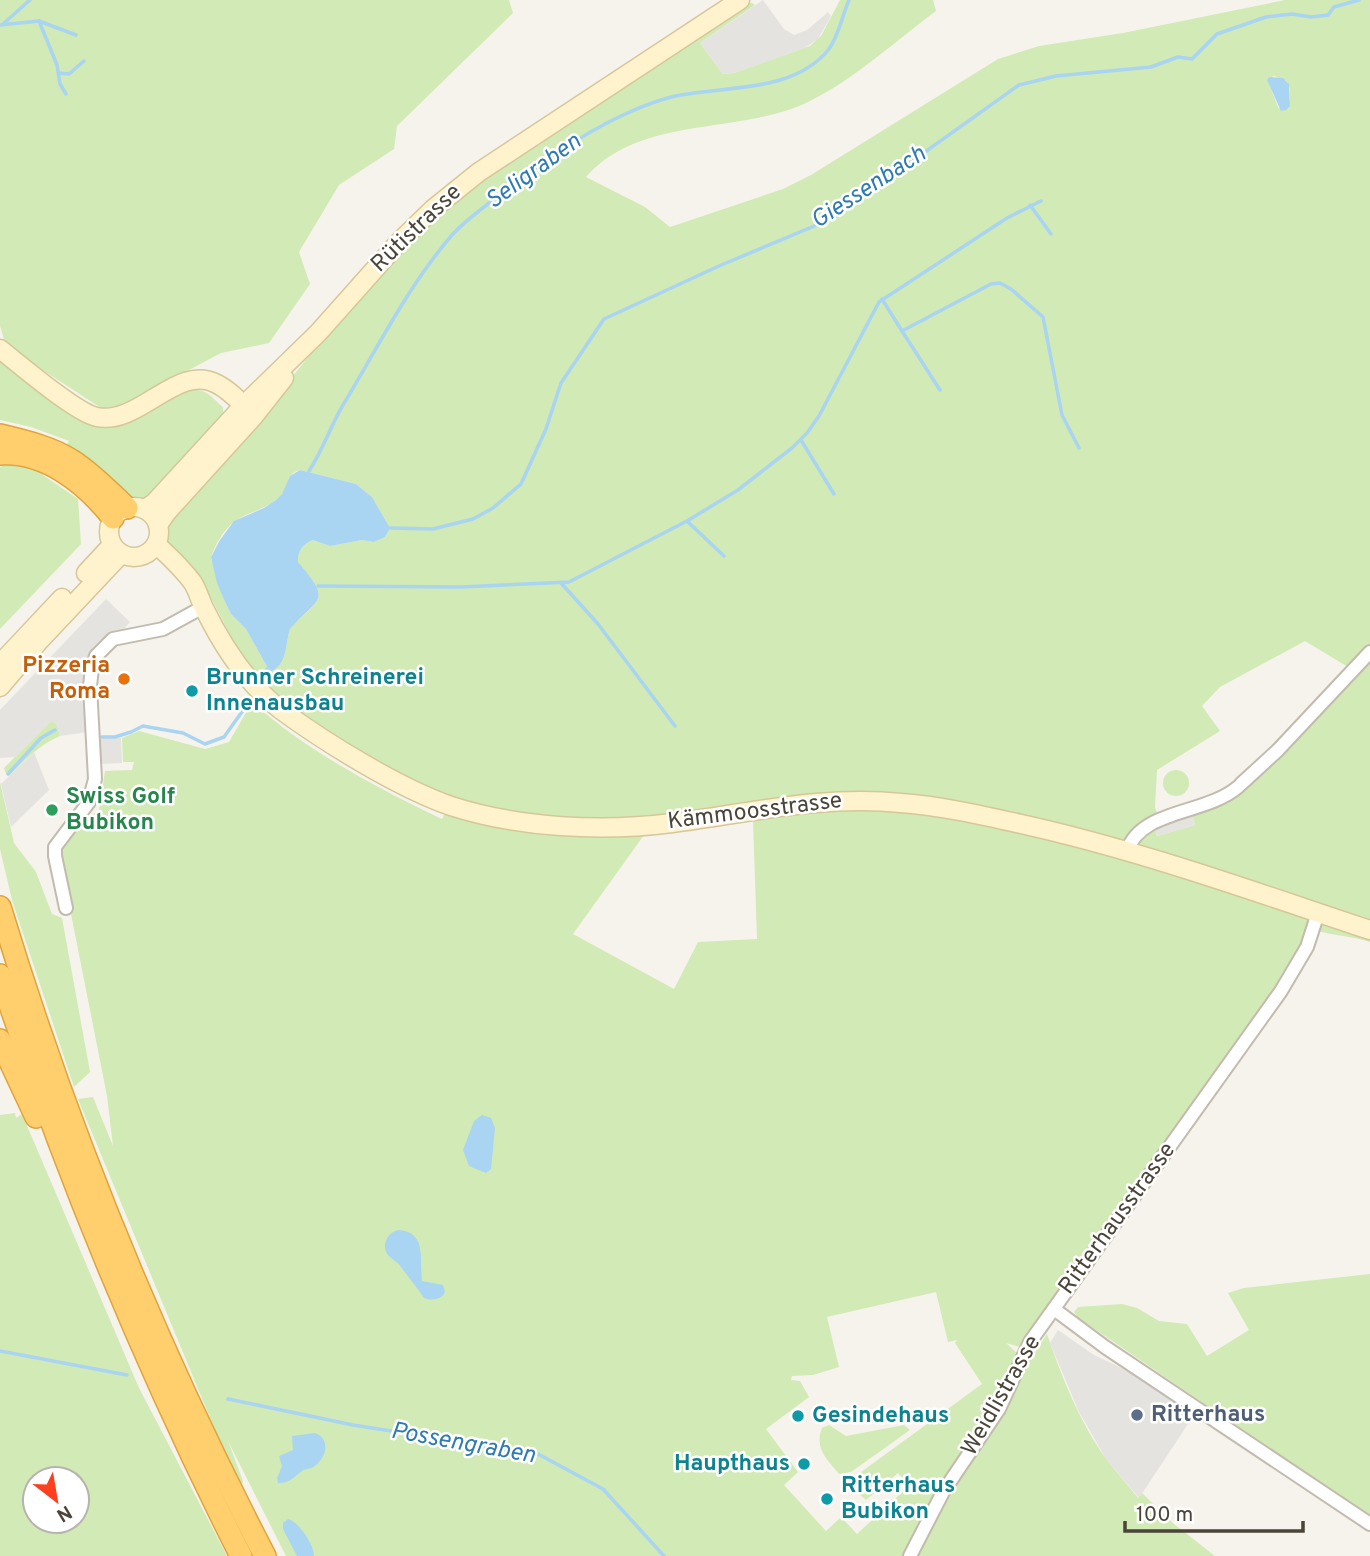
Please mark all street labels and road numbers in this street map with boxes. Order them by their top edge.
street label: Rütistrasse [366,179,468,279]
street label: Kämmoosstrasse [666,787,844,837]
street label: Ritterhausstrasse [1053,1137,1183,1301]
street label: Weidlistrasse [956,1331,1048,1461]

